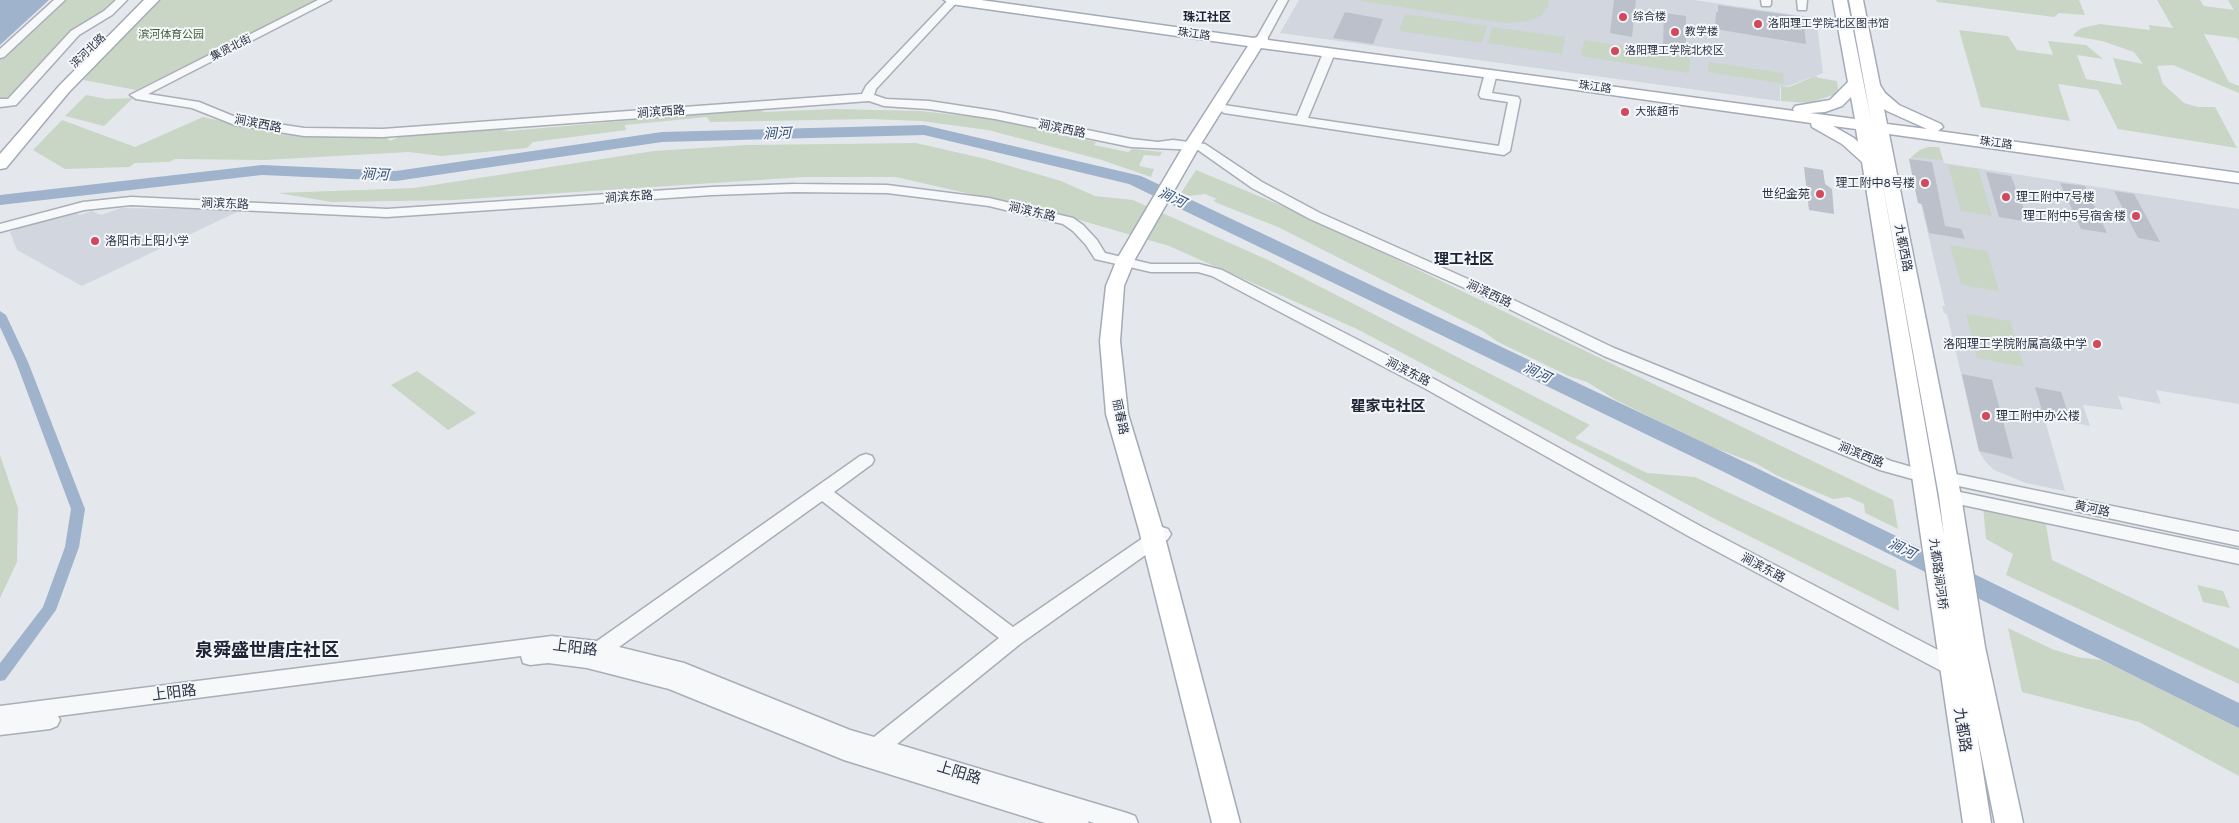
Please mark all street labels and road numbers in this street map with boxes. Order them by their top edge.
street label: 珠江路 [1177,25,1211,43]
street label: 滨河北路 [68,31,108,71]
street label: 集贤北街 [208,32,254,64]
street label: 珠江路 [1578,78,1612,96]
street label: 涧滨西路 [637,103,685,121]
street label: 涧滨西路 [233,112,283,136]
street label: 涧滨西路 [1037,117,1087,141]
street label: 珠江路 [1979,134,2013,152]
street label: 涧滨东路 [605,188,653,206]
street label: 涧滨东路 [201,196,249,212]
street label: 涧滨东路 [1007,200,1057,224]
street label: 九都西路 [1891,223,1915,273]
street label: 涧滨西路 [1464,277,1514,311]
street label: 涧滨东路 [1383,355,1433,389]
street label: 丽春路 [1109,398,1131,436]
street label: 涧滨西路 [1836,439,1886,471]
street label: 黄河路 [2073,498,2111,520]
street label: 九都路涧河桥 [1926,537,1950,611]
street label: 涧滨东路 [1738,550,1788,586]
street label: 上阳路 [552,636,598,660]
street label: 上阳路 [151,681,197,705]
street label: 九都路 [1950,706,1974,754]
street label: 上阳路 [935,758,983,788]

